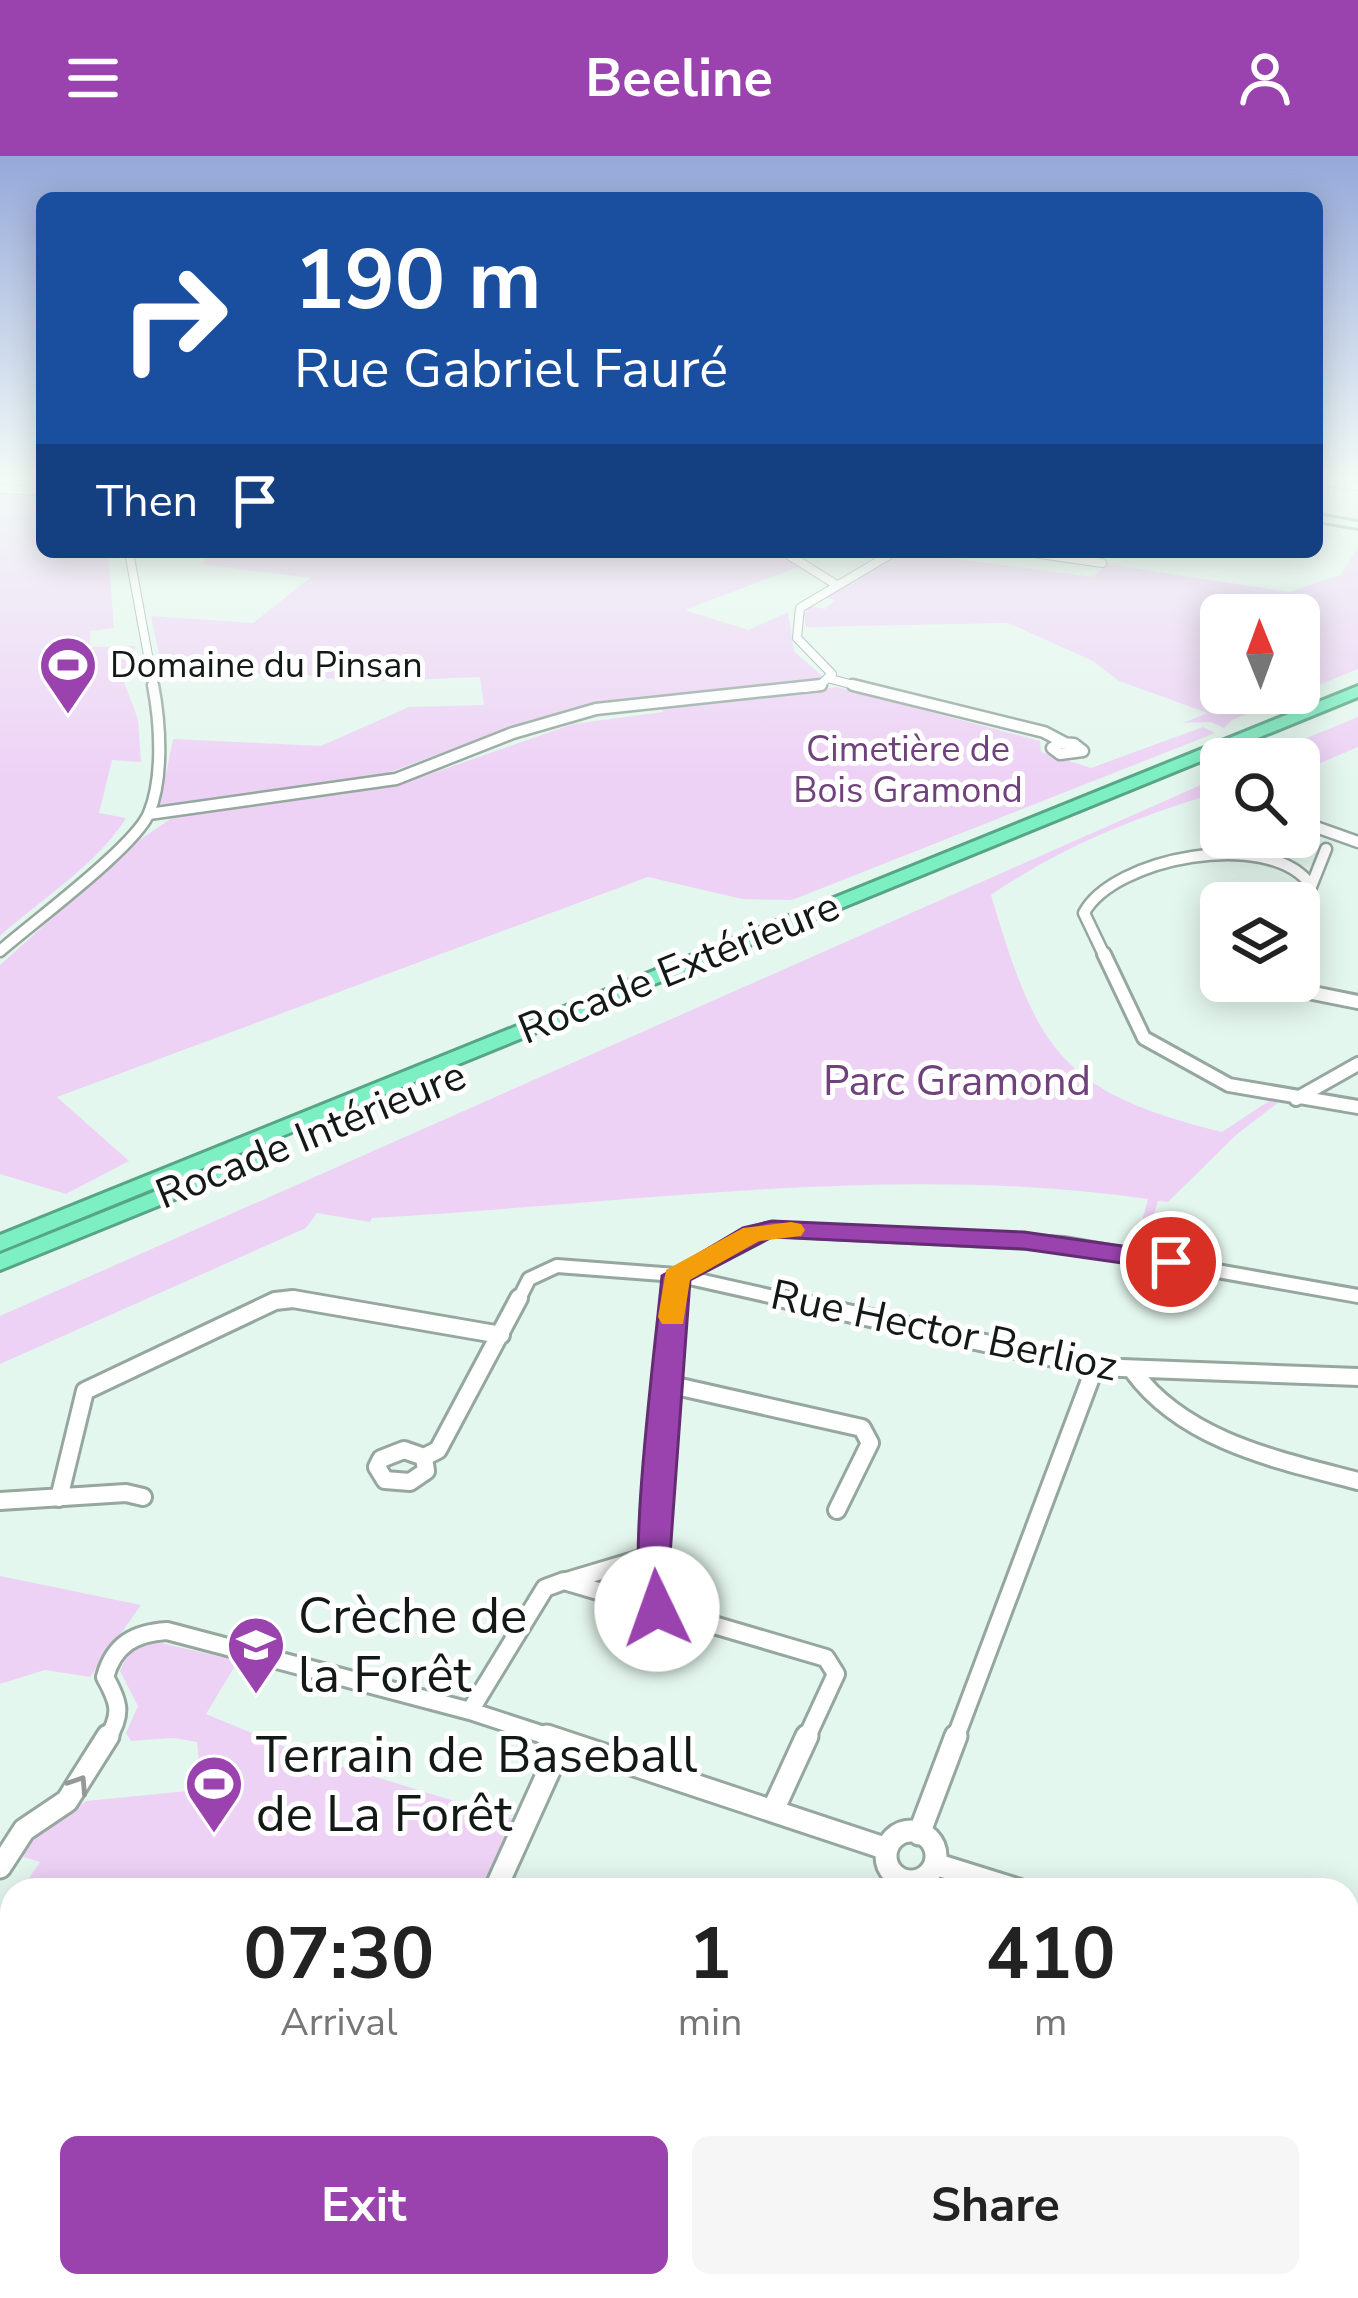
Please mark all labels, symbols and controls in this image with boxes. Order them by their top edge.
text: Beeline [585,41,773,115]
icon: menu [60,45,126,111]
icon: person [1232,45,1298,111]
text: 190 m [294,223,542,338]
icon: right [96,240,252,396]
text: Rue Gabriel Fauré [294,332,728,406]
icon: arrive [222,468,288,534]
text: Then [96,471,198,532]
north arrow [1200,594,1320,714]
map controls [1200,594,1320,1002]
sports icon: Domaine du Pinsan [37,634,99,716]
place label: Domaine du Pinsan [110,641,423,690]
park label: Cimetière de Bois Gramond [793,725,1023,815]
button: search [1200,738,1320,858]
street label: Rocade Extérieure [510,878,848,1058]
button: layers [1200,882,1320,1002]
street label: Rocade Intérieure [148,1047,474,1223]
park label: Parc Gramond [823,1053,1091,1110]
pin [1120,1211,1222,1313]
icon: arrive [1138,1229,1204,1295]
street label: Rue Hector Berlioz [766,1266,1122,1396]
position arrow [594,1546,720,1672]
place label: Crèche de la Forêt [298,1581,527,1710]
school or university icon: Crèche de la Forêt [225,1614,287,1696]
place label: Terrain de Baseball de La Forêt [256,1720,697,1849]
sports icon: Terrain de Baseball de La Forêt [183,1753,245,1835]
one-way arrow [64,1775,86,1797]
text: 07:30 [244,1905,434,2003]
text: 1 [688,1905,732,2003]
text: 410 [986,1905,1115,2003]
text: Arrival [280,1996,398,2049]
text: min [678,1996,742,2049]
text: m [1034,1996,1067,2049]
button: Exit [60,2136,668,2274]
button: Share [692,2136,1299,2274]

